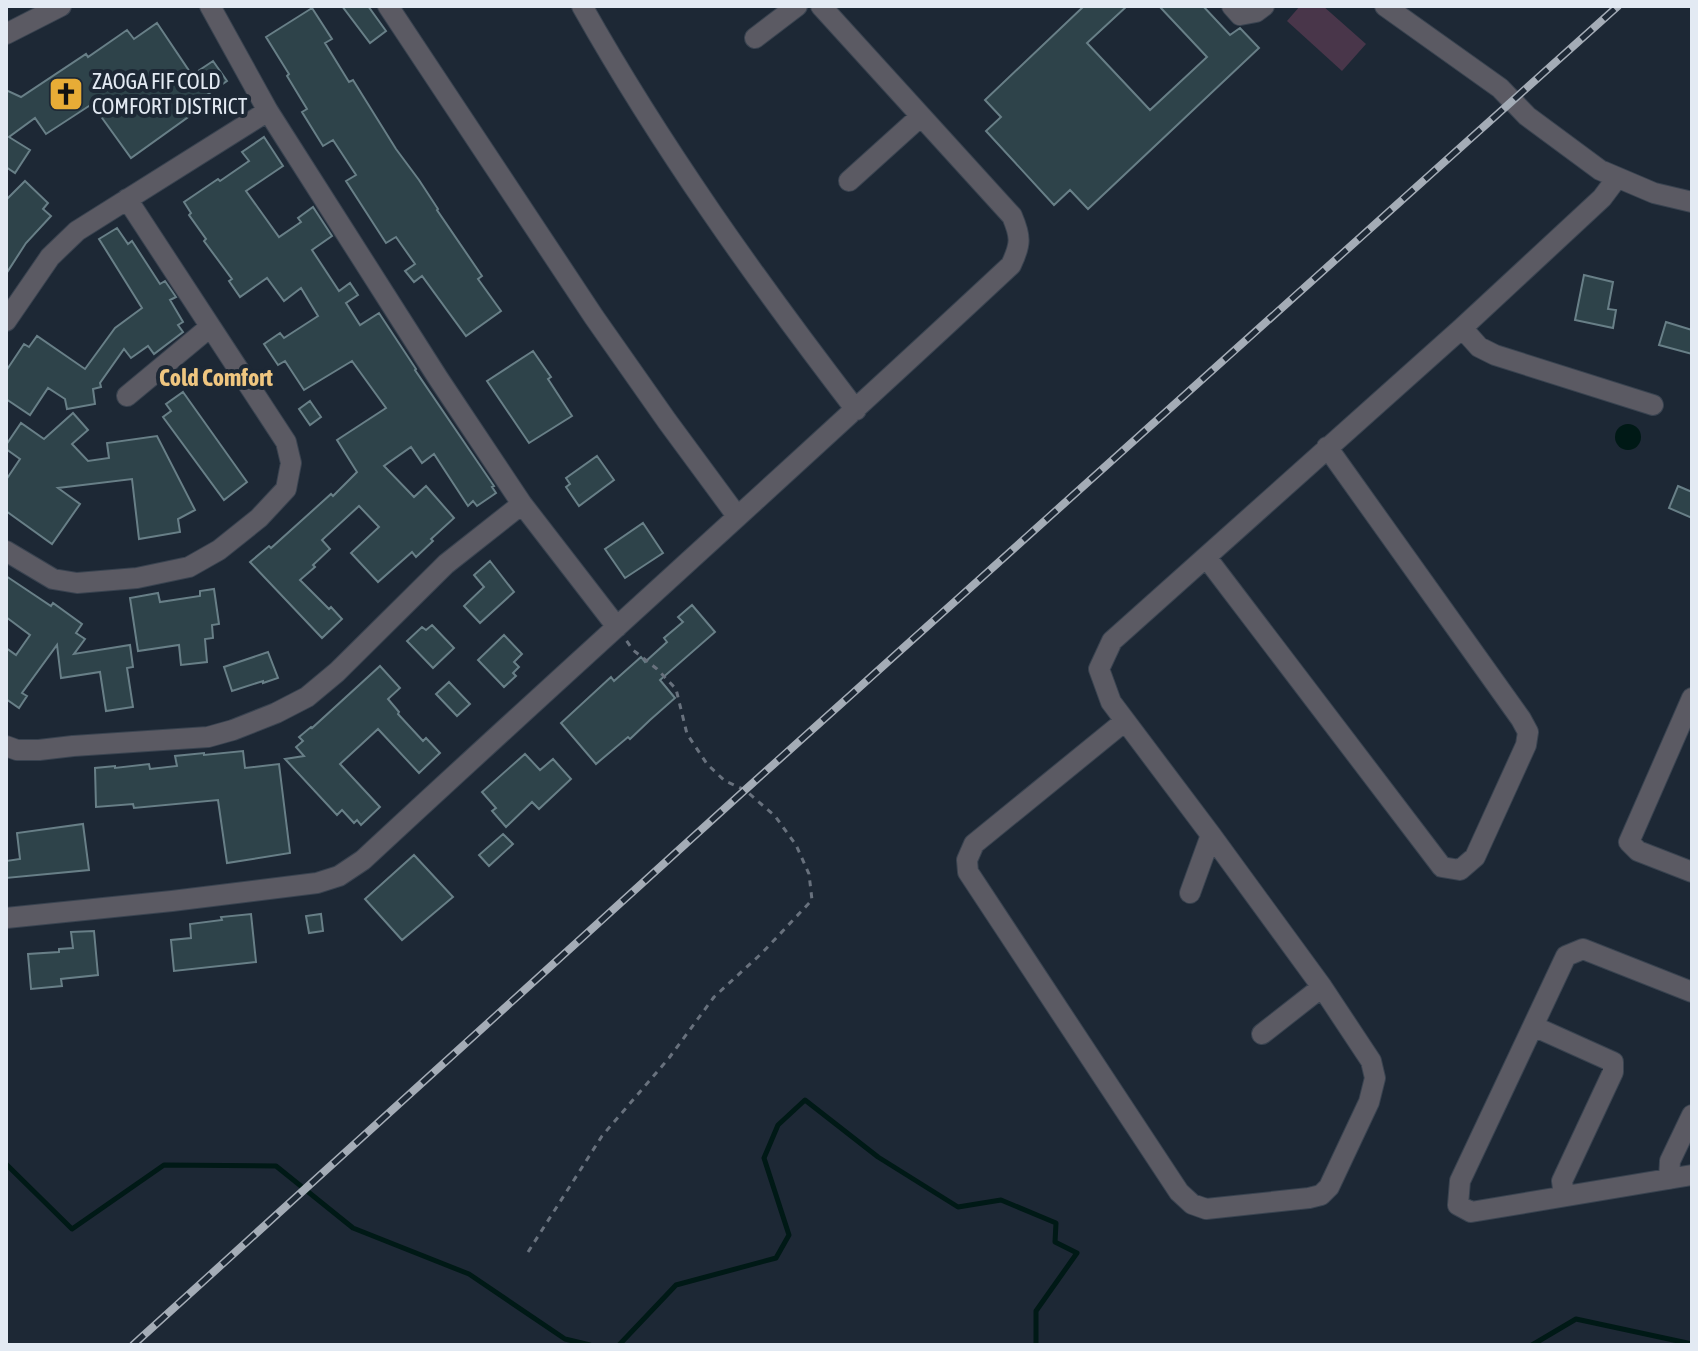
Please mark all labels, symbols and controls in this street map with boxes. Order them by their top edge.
place label: ZAOGA FIF COLD COMFORT DISTRICT [92,68,248,119]
church icon: ZAOGA FIF COLD COMFORT DISTRICT [47,75,85,113]
district label: Cold Comfort [159,364,273,391]

